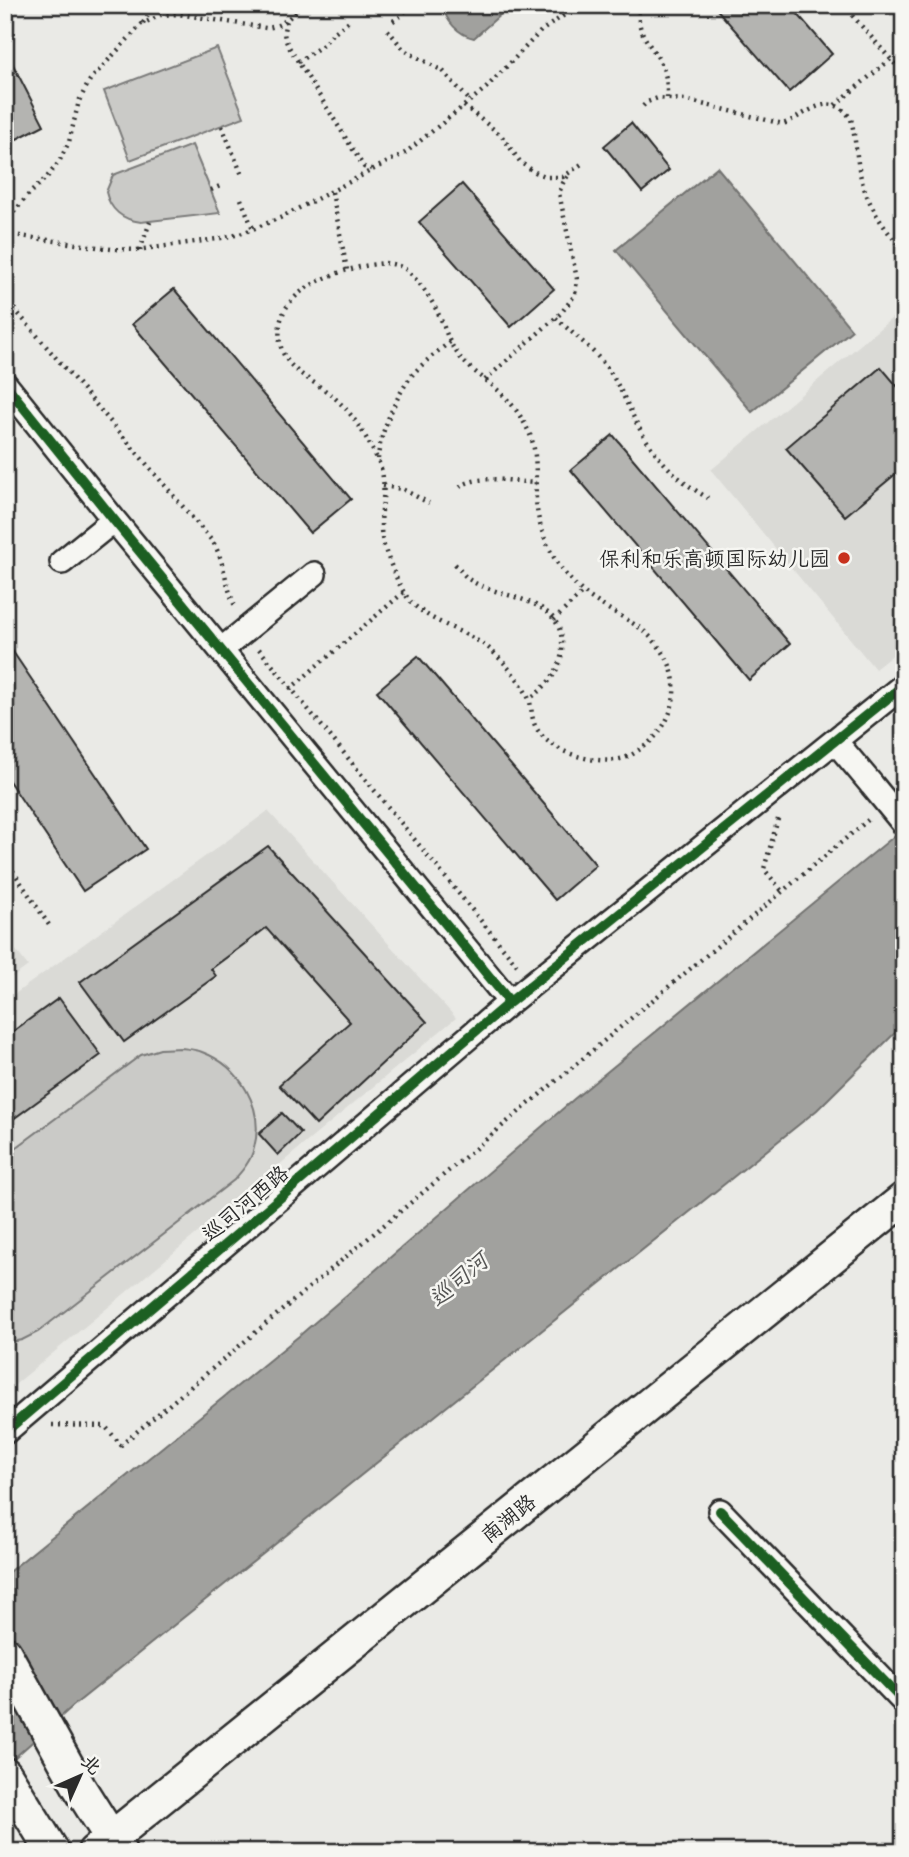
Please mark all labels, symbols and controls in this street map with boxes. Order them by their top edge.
place label: 保利和乐高顿国际幼儿园 [599,544,830,573]
marker: 保利和乐高顿国际幼儿园 [836,550,852,566]
street label: 巡司河西路 [195,1158,295,1248]
water label: 巡司河 [422,1242,497,1313]
street label: 南湖路 [474,1487,542,1549]
north arrow [46,1742,116,1812]
text: 北 [76,1748,108,1780]

